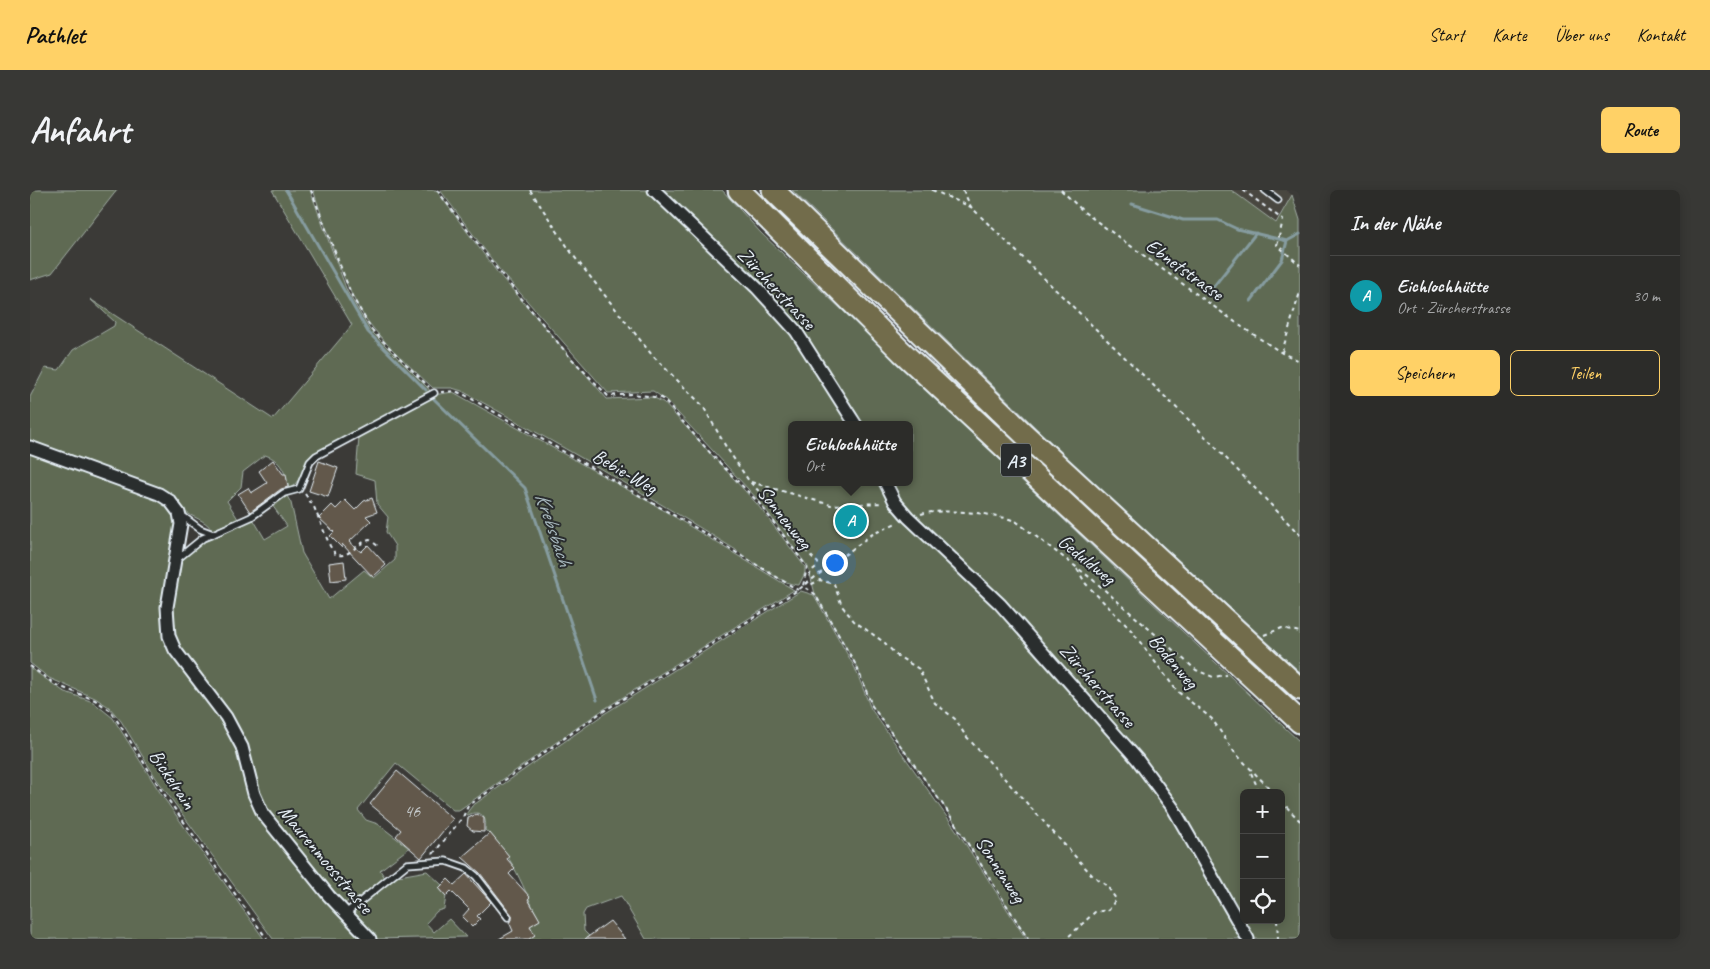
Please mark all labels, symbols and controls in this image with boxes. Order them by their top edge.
text: Pathlet [25,20,85,50]
text: Start [1429,24,1464,46]
text: Karte [1492,24,1527,46]
text: Über uns [1555,24,1609,46]
text: Kontakt [1637,24,1685,46]
button: Route [1601,107,1680,153]
text: Anfahrt [30,108,130,153]
text: In der Nähe [1350,210,1440,236]
street label: Ebnetstrasse [1141,233,1230,307]
street label: Zürcherstrasse [732,242,822,336]
text: Eichlochhütte [1397,274,1487,298]
text: A [1362,286,1370,306]
text: 30 m [1633,286,1660,306]
text: Ort · Zürcherstrasse [1397,298,1510,318]
button: Speichern [1350,350,1500,396]
button: Teilen [1510,350,1660,396]
popup [788,421,913,486]
text: Eichlochhütte [805,432,896,456]
street label: Bebie-Weg [588,443,662,500]
road number: A3 [1001,444,1031,476]
text: Ort [805,456,824,476]
street label: Sonnenweg [752,480,818,556]
water label: Krebsbach [529,489,579,570]
pin: A [835,502,867,540]
street label: Geduldweg [1053,529,1122,591]
your location [822,550,848,576]
street label: Bodenweg [1143,628,1205,695]
street label: Zürcherstrasse [1054,638,1142,734]
street label: Bickelrain [144,745,202,815]
map controls [1240,789,1285,924]
button: + [1240,789,1285,834]
street label: Maurenmoosstrasse [273,800,379,920]
house number: 46 [404,800,421,822]
street label: Sonnenweg [970,831,1032,909]
button: − [1240,834,1285,879]
button: locate [1240,879,1285,924]

